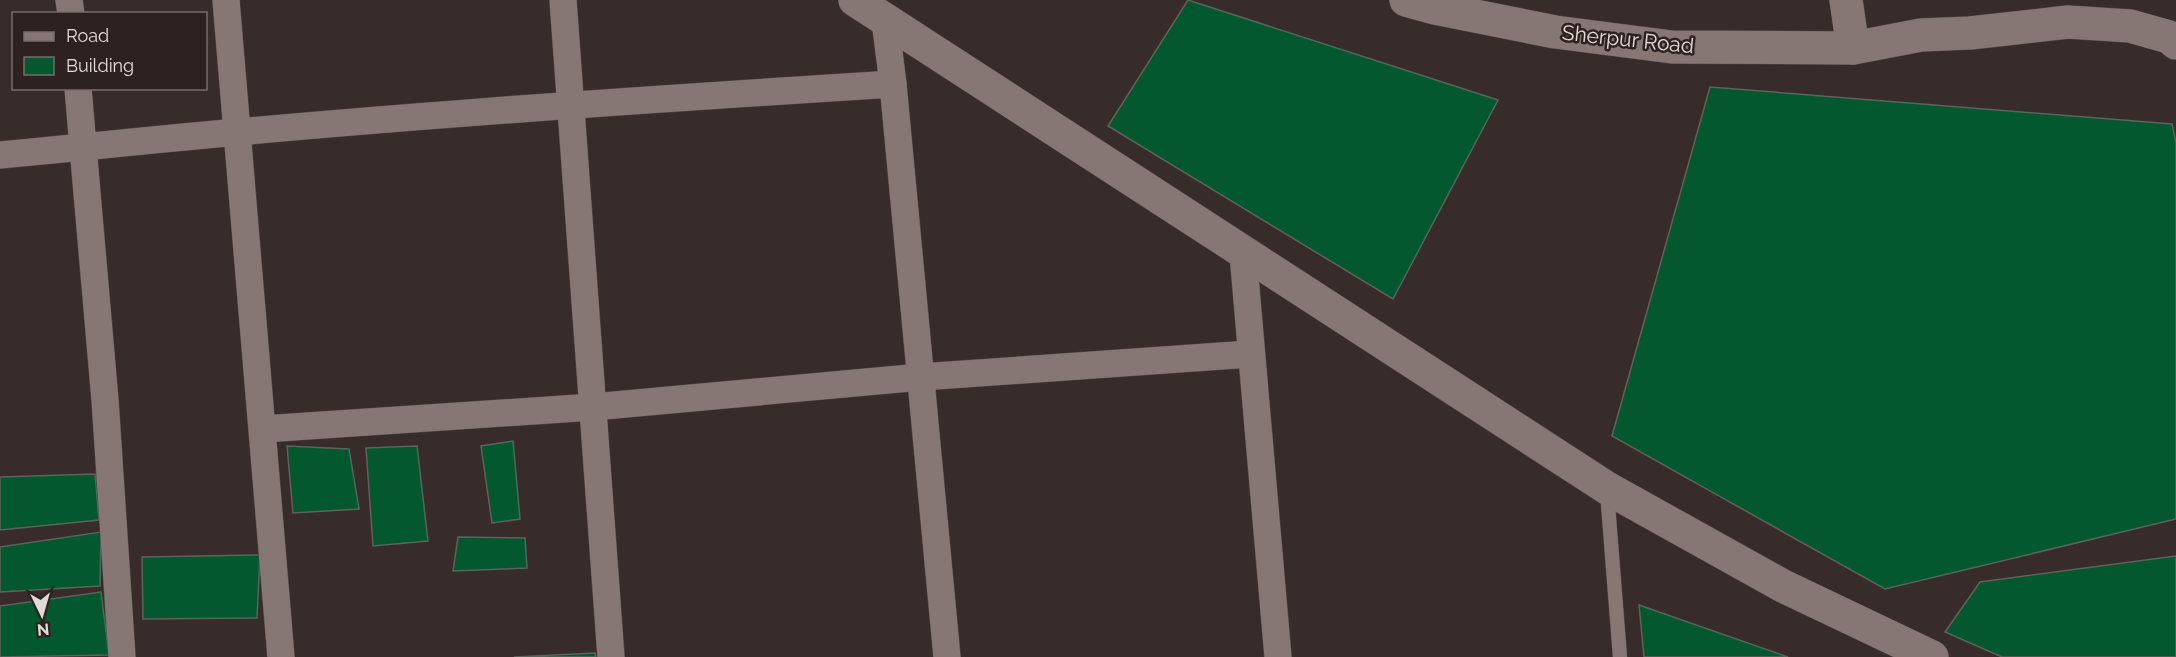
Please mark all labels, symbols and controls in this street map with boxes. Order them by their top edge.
legend [12,12,207,90]
street label: Sherpur Road [1561,20,1695,58]
text: Road [66,25,109,46]
text: Building [66,55,134,76]
north arrow [12,585,72,645]
text: N [36,619,50,639]

